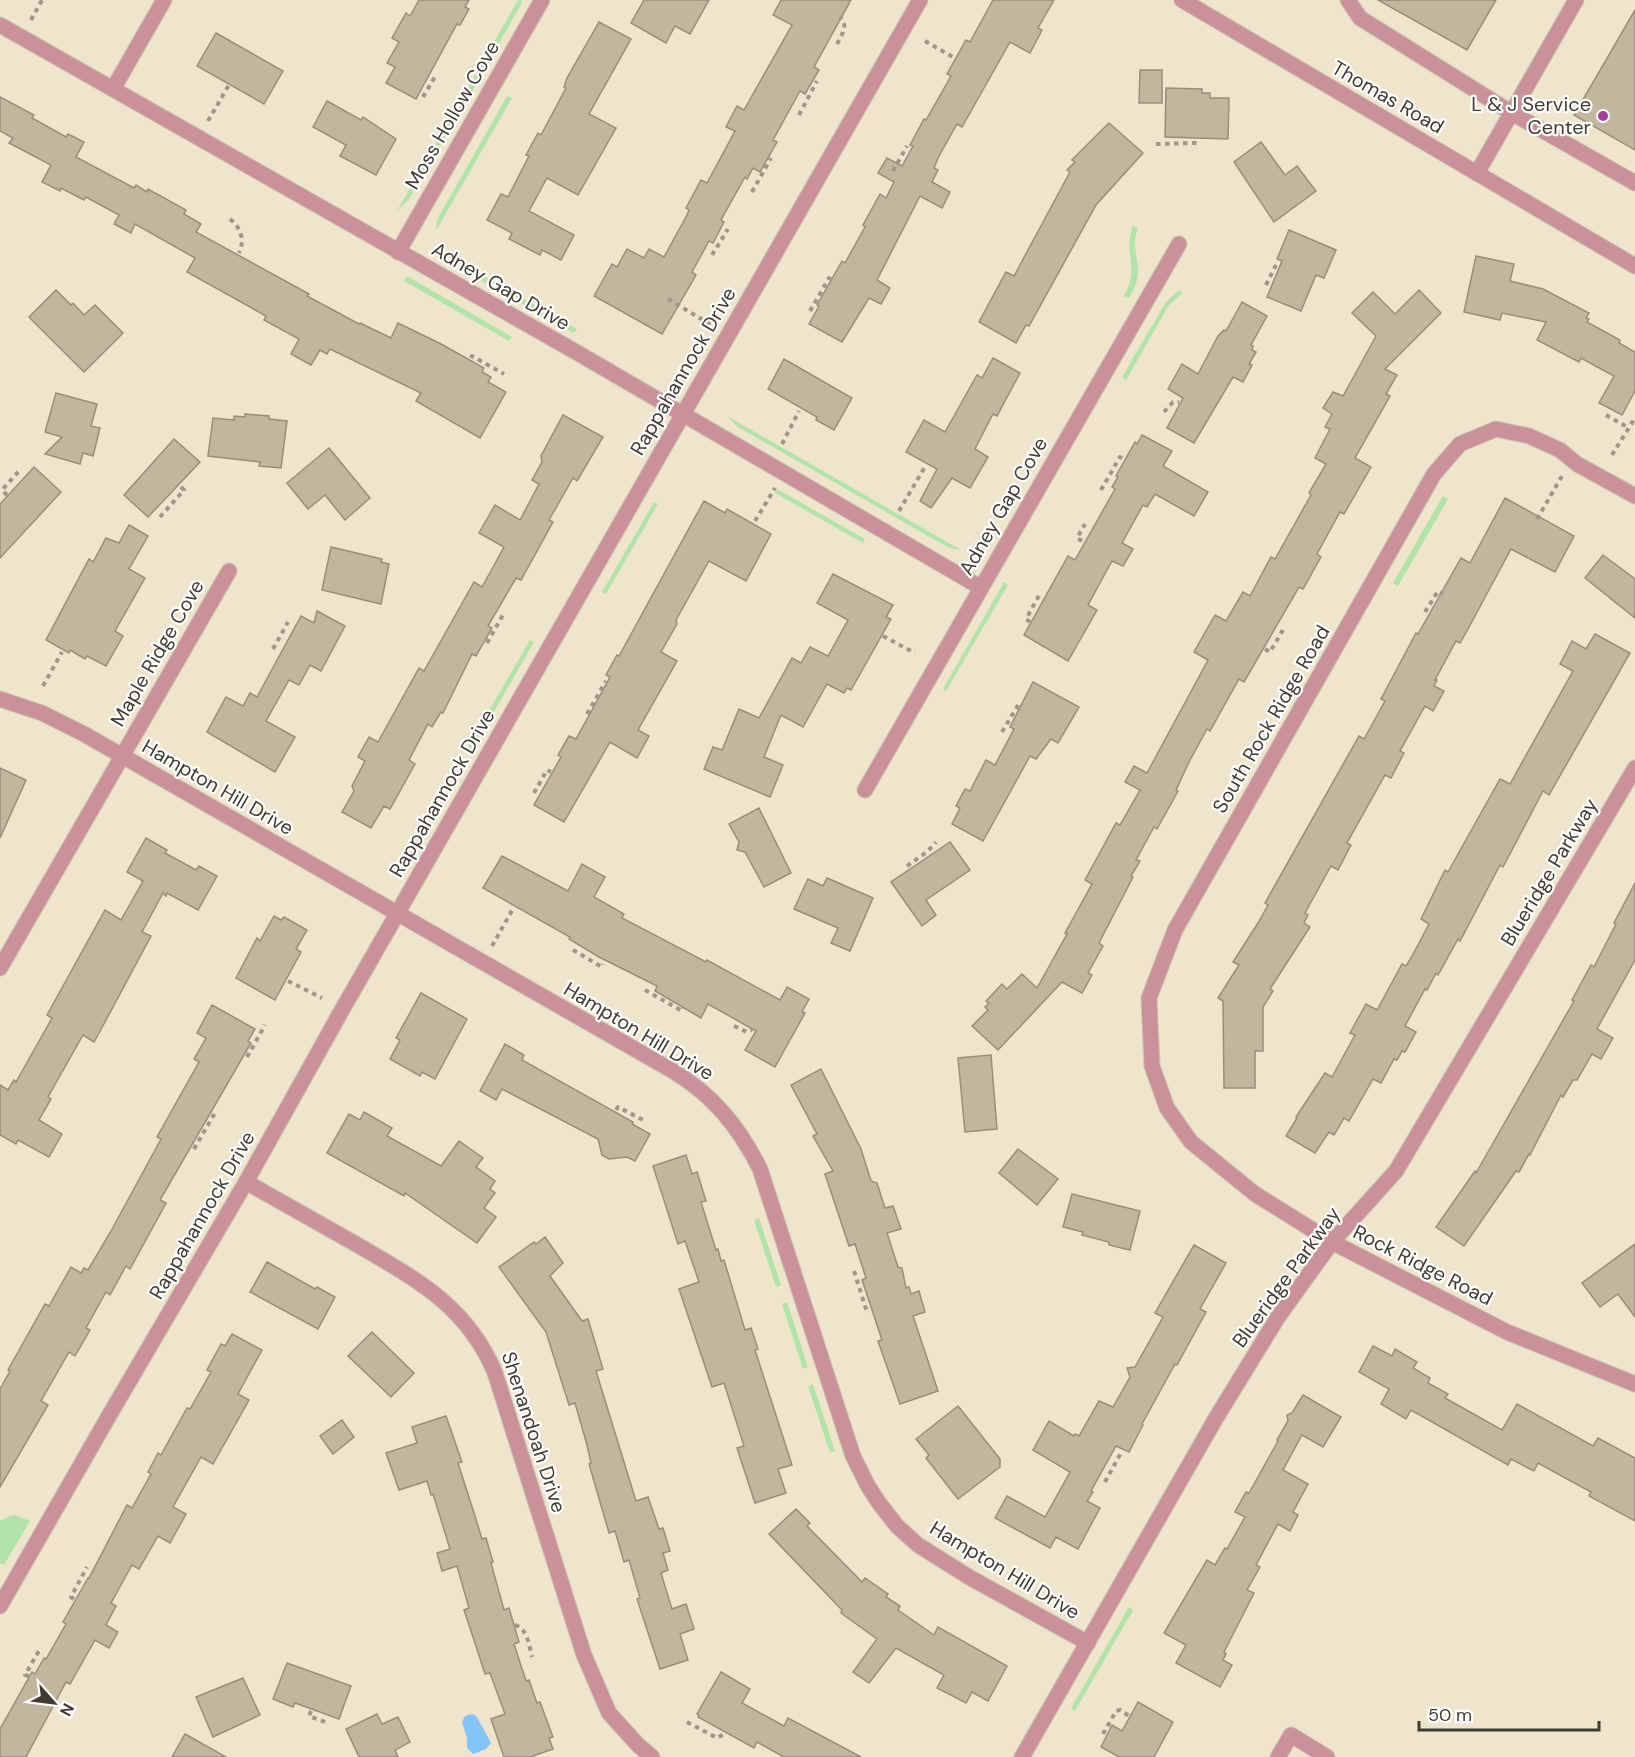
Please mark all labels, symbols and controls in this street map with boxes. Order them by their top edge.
street label: Moss Hollow Cove [399,36,505,194]
street label: Thomas Road [1327,54,1449,140]
place label: L & J Service Center [1471,91,1591,140]
marker: L & J Service Center [1596,109,1610,123]
street label: Adney Gap Drive [427,236,575,336]
street label: Rappahannock Drive [624,282,742,460]
street label: Adney Gap Cove [953,432,1053,580]
street label: Maple Ridge Cove [104,575,210,731]
street label: South Rock Ridge Road [1207,620,1335,818]
street label: Rappahannock Drive [383,704,501,882]
street label: Hampton Hill Drive [138,733,298,841]
street label: Blueridge Parkway [1495,793,1603,951]
street label: Hampton Hill Drive [559,976,719,1086]
street label: Rappahannock Drive [143,1126,261,1304]
street label: Blueridge Parkway [1226,1202,1346,1352]
street label: Rock Ridge Road [1349,1219,1497,1311]
street label: Shenandoah Drive [496,1348,572,1516]
street label: Hampton Hill Drive [925,1515,1085,1625]
north arrow [24,1673,84,1733]
scale bar [1419,1694,1599,1732]
text: N [55,1700,79,1720]
text: 50 m [1428,1703,1472,1727]

